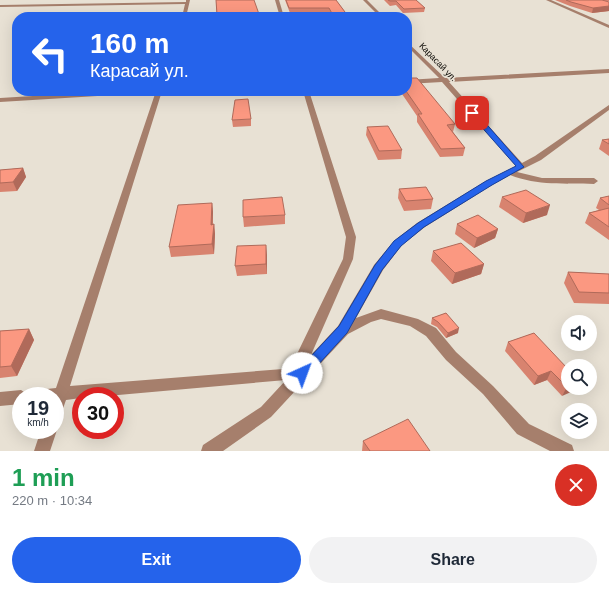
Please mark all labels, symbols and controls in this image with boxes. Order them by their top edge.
icon: left [24,28,76,80]
text: 160 m [90,28,169,59]
street label: Карасай ул. [417,41,459,83]
text: Карасай ул. [90,61,189,81]
pin [455,96,489,130]
icon: arrive [461,102,483,124]
map controls [561,315,597,439]
button: sound [561,315,597,351]
position arrow [281,352,323,394]
button: search [561,359,597,395]
speed limit sign: 30 [72,387,124,439]
text: 19 [27,397,49,419]
button: layers [561,403,597,439]
text: km/h [27,417,49,428]
text: 1 min [12,464,75,491]
button: close [555,464,597,506]
text: 220 m · 10:34 [12,493,92,508]
button: Exit [12,537,301,583]
button: Share [309,537,597,583]

